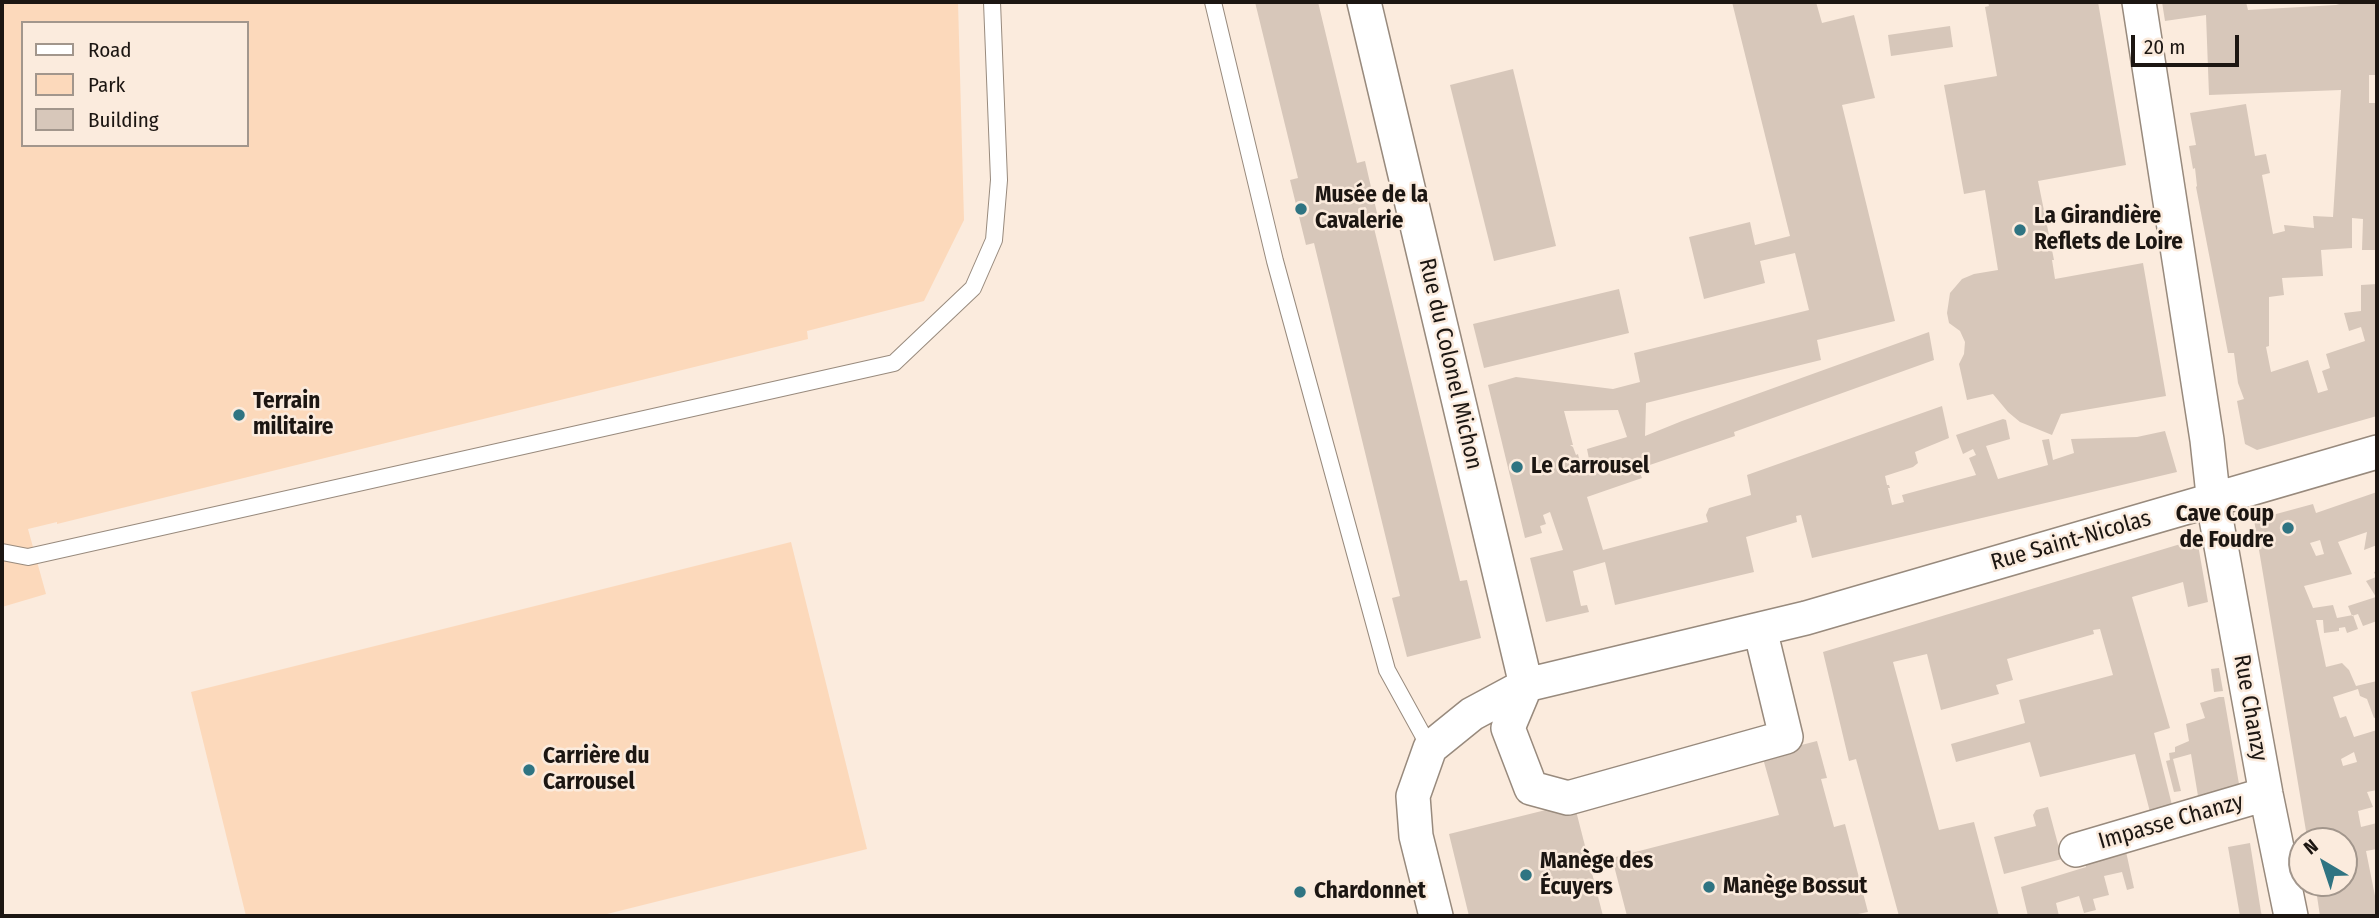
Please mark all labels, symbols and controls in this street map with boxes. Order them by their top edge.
legend [21,21,248,147]
scale bar [2134,21,2242,65]
text: 20 m [2144,34,2185,60]
text: Road [88,37,132,63]
text: Park [88,72,125,98]
text: Building [88,107,159,133]
place label: Musée de la Cavalerie [1315,182,1428,236]
marker: Musée de la Cavalerie [1293,201,1309,217]
place label: La Girandière Reflets de Loire [2034,203,2183,257]
marker: La Girandière Reflets de Loire [2012,222,2028,238]
street label: Rue du Colonel Michon [1412,256,1488,472]
place label: Terrain militaire [253,388,333,442]
marker: Terrain militaire [231,407,247,423]
place label: Le Carrousel [1531,453,1649,481]
marker: Le Carrousel [1509,459,1525,475]
place label: Cave Coup de Foudre [2176,501,2274,555]
street label: Rue Saint-Nicolas [1988,505,2154,577]
marker: Cave Coup de Foudre [2280,520,2296,536]
street label: Rue Chanzy [2227,653,2273,763]
place label: Carrière du Carrousel [543,743,649,797]
marker: Carrière du Carrousel [521,762,537,778]
street label: Impasse Chanzy [2095,788,2247,856]
north arrow [2288,827,2358,897]
text: N [2299,834,2322,859]
place label: Manège des Écuyers [1540,848,1653,902]
marker: Manège des Écuyers [1518,867,1534,883]
place label: Manège Bossut [1723,873,1867,901]
place label: Chardonnet [1314,878,1426,906]
marker: Manège Bossut [1701,879,1717,895]
marker: Chardonnet [1292,884,1308,900]

